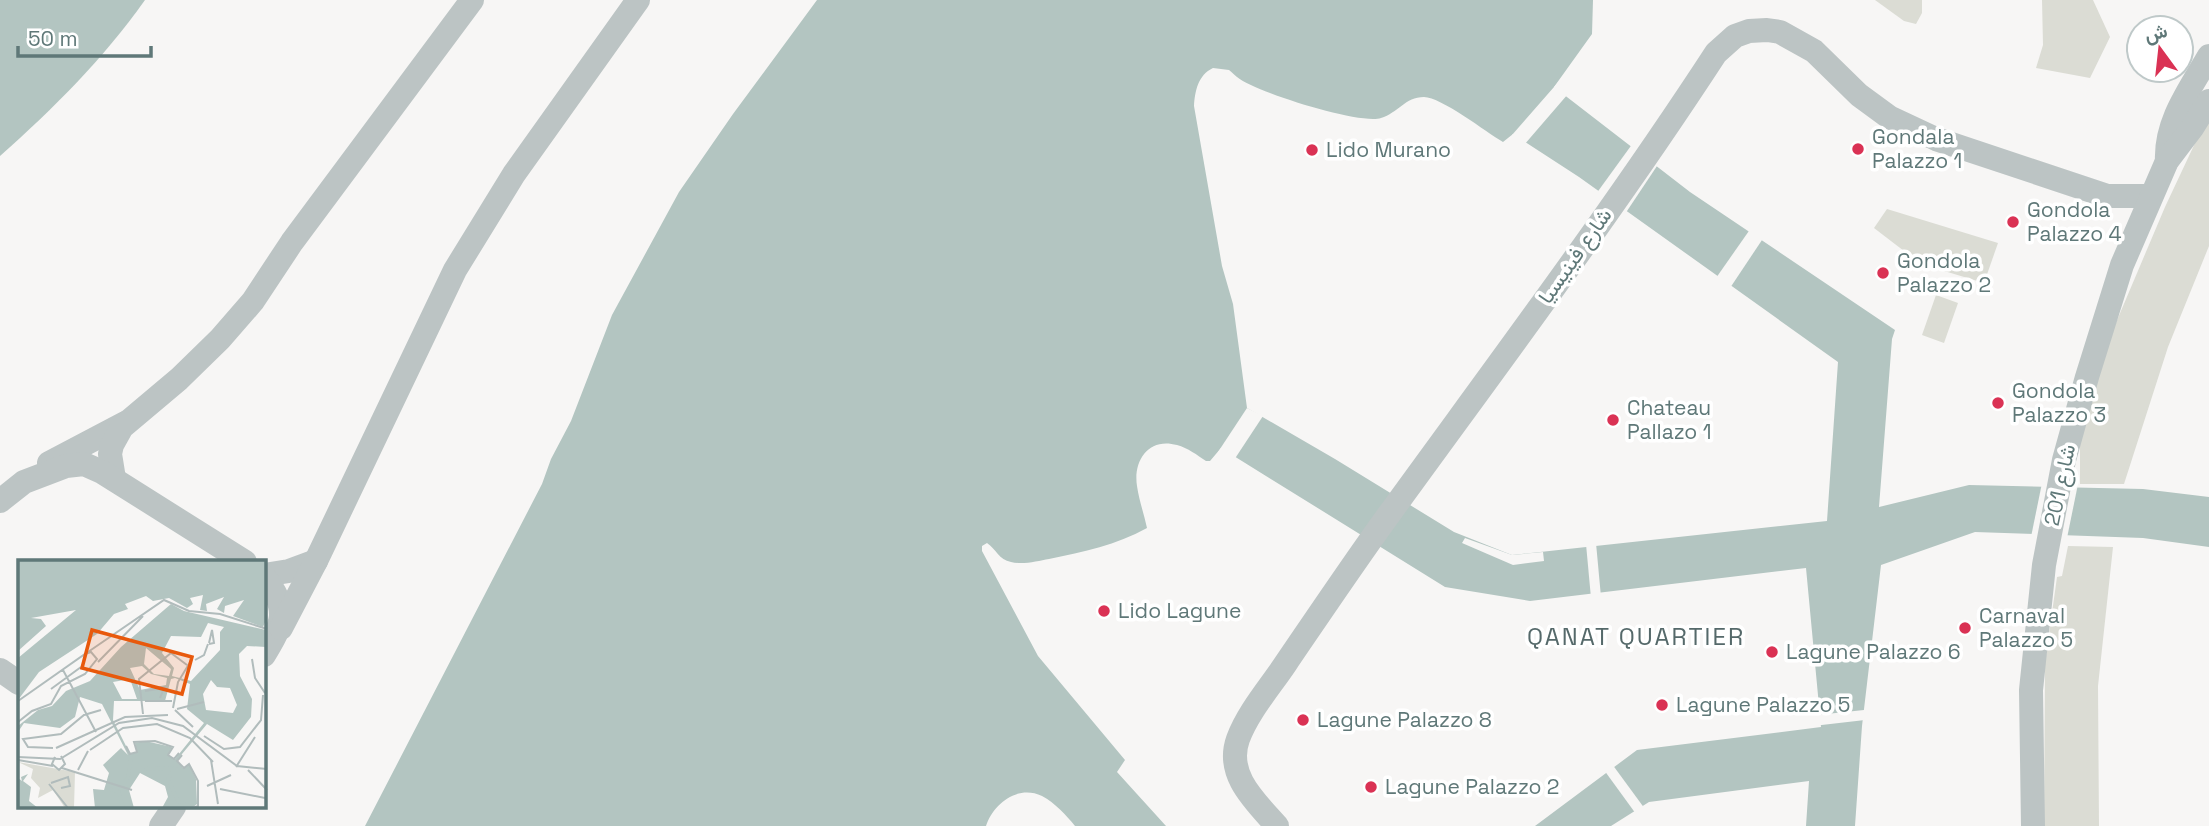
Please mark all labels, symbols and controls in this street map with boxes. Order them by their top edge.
scale bar [18,14,150,58]
north arrow [2125,14,2195,84]
text: ش [2141,18,2170,48]
text: 50 m [28,25,78,52]
place label: Gondala Palazzo 1 [1872,123,1962,174]
place label: Lido Murano [1326,136,1451,163]
marker: Gondala Palazzo 1 [1850,141,1866,157]
marker: Lido Murano [1304,142,1320,158]
place label: Gondola Palazzo 4 [2027,196,2122,247]
street label: شارع فينيسيا [1532,203,1618,309]
marker: Gondola Palazzo 4 [2005,214,2021,230]
place label: Gondola Palazzo 2 [1897,247,1991,298]
marker: Gondola Palazzo 2 [1875,265,1891,281]
place label: Gondola Palazzo 3 [2012,377,2106,428]
place label: Chateau Pallazo 1 [1627,394,1712,445]
marker: Gondola Palazzo 3 [1990,395,2006,411]
marker: Chateau Pallazo 1 [1605,412,1621,428]
street label: شارع 201 [2038,442,2082,528]
inset map [18,560,266,808]
place label: Lido Lagune [1118,597,1241,624]
place label: Carnaval Palazzo 5 [1979,602,2073,653]
marker: Lido Lagune [1096,603,1112,619]
marker: Carnaval Palazzo 5 [1957,620,1973,636]
district label: QANAT QUARTIER [1527,621,1745,652]
place label: Lagune Palazzo 6 [1786,638,1961,665]
marker: Lagune Palazzo 6 [1764,644,1780,660]
place label: Lagune Palazzo 5 [1676,691,1850,718]
marker: Lagune Palazzo 5 [1654,697,1670,713]
place label: Lagune Palazzo 8 [1317,706,1492,733]
marker: Lagune Palazzo 8 [1295,712,1311,728]
place label: Lagune Palazzo 2 [1385,773,1559,800]
marker: Lagune Palazzo 2 [1363,779,1379,795]

